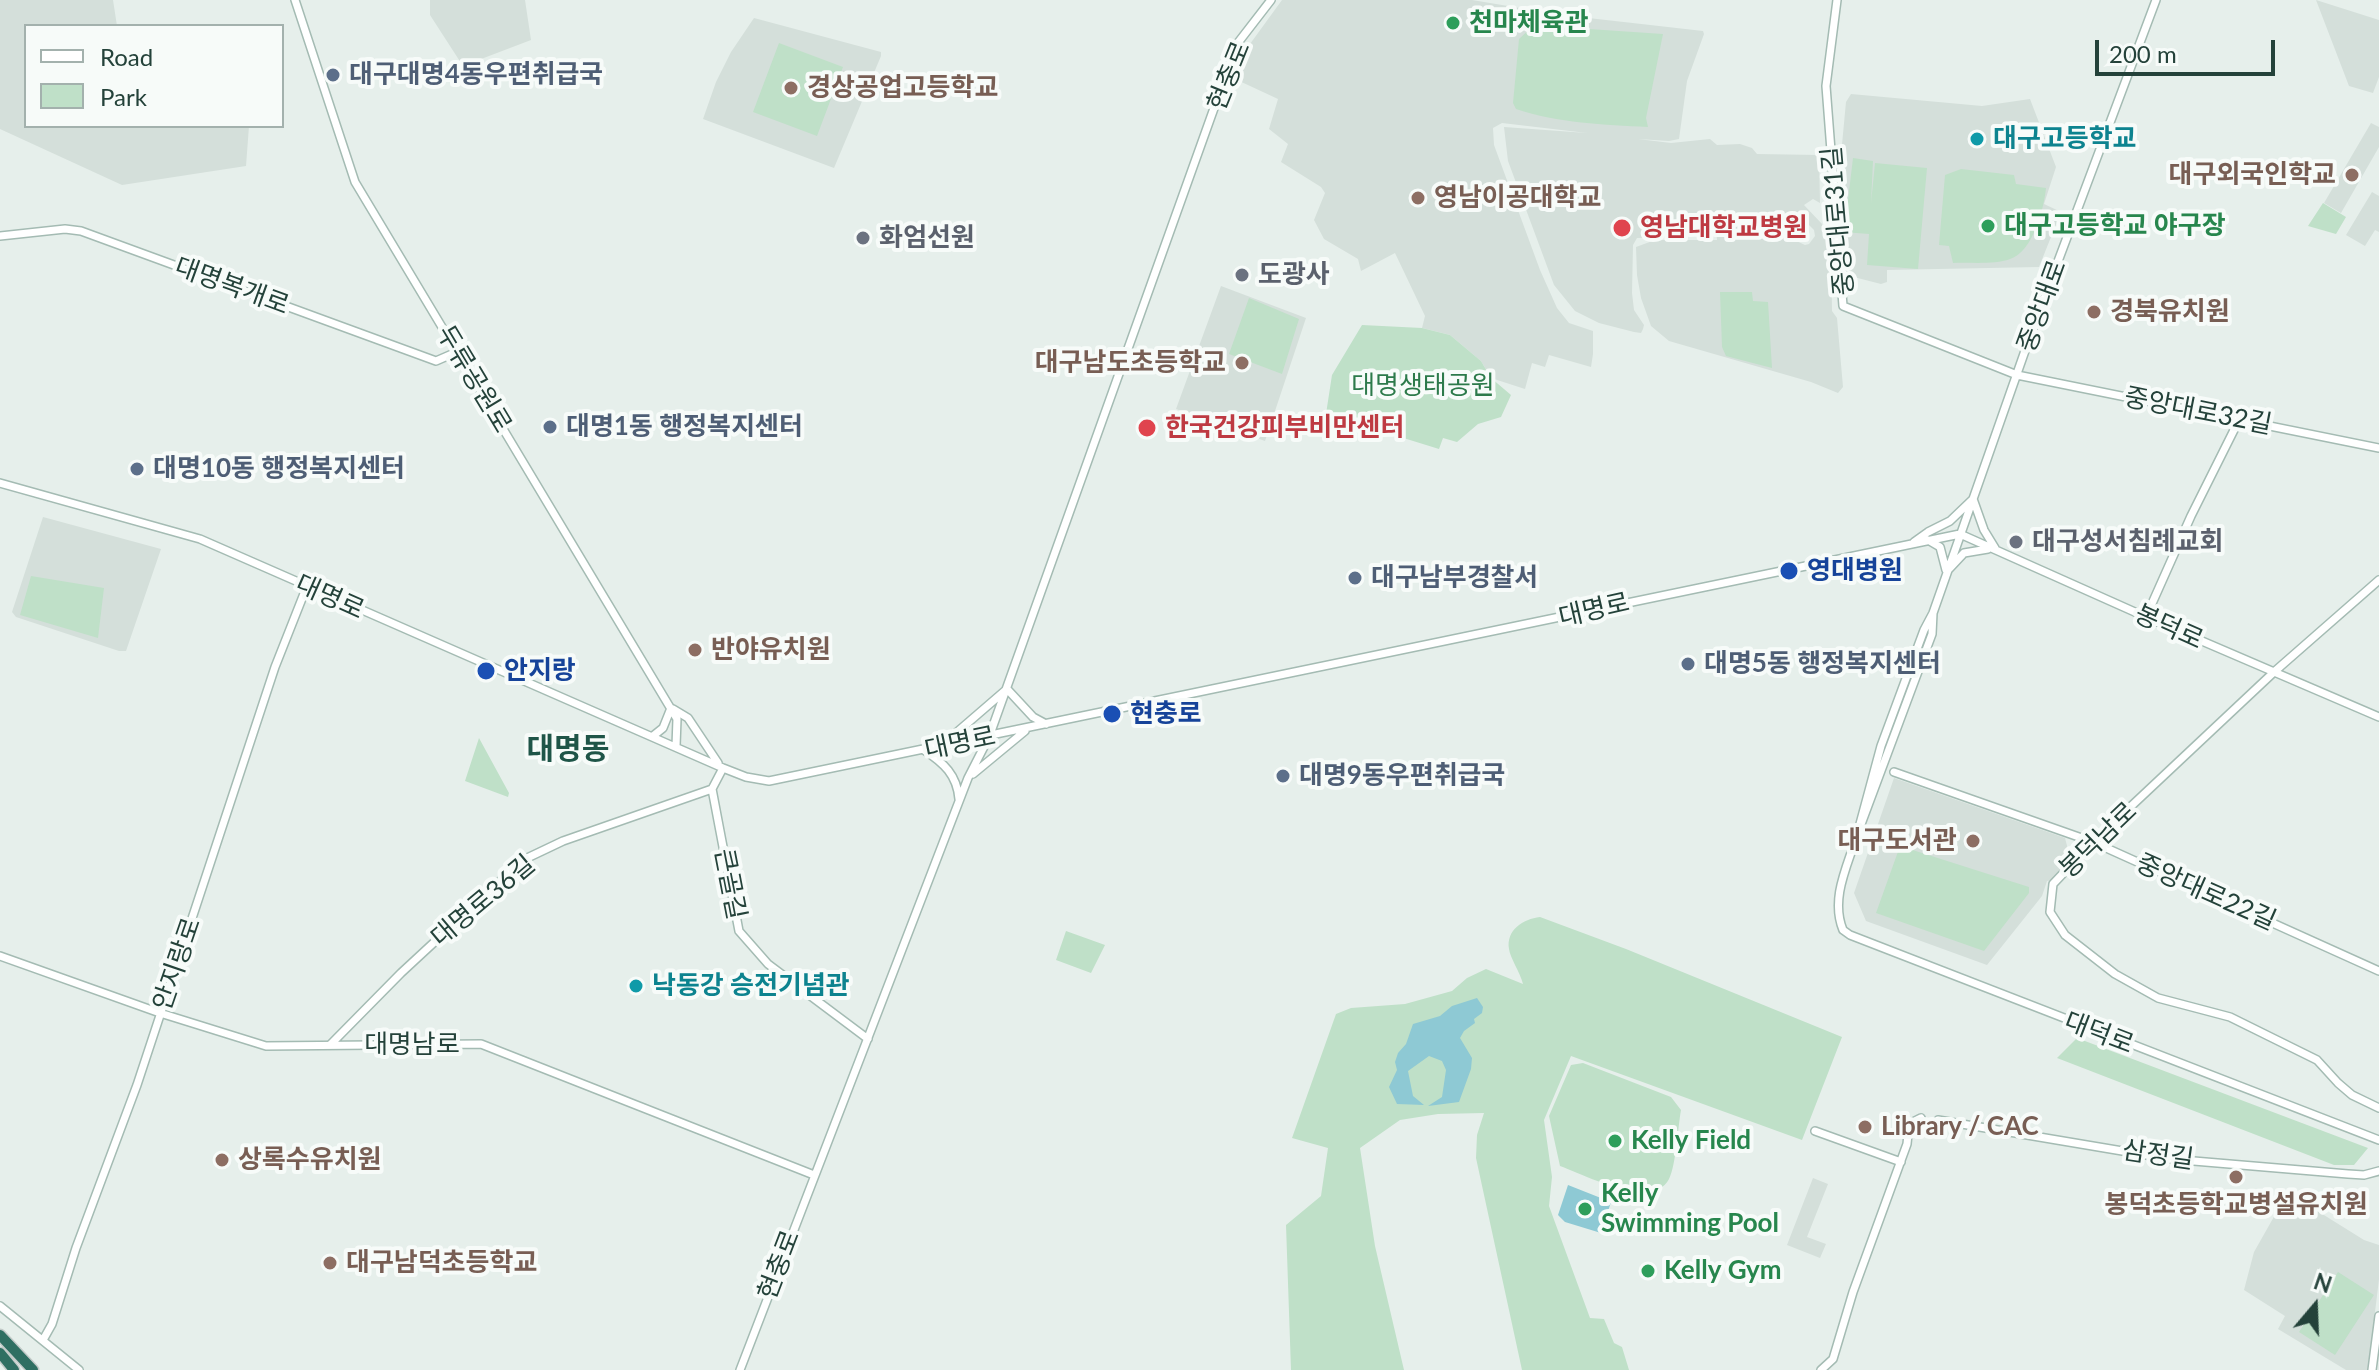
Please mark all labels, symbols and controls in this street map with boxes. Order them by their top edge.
place label: 천마체육관 [1469,7,1589,39]
marker: 천마체육관 [1444,14,1462,32]
legend [24,24,284,128]
scale bar [2099,24,2279,74]
street label: 현충로 [1201,37,1257,115]
text: 200 m [2109,39,2177,68]
text: Road [100,42,153,71]
place label: 대구대명4동우편취급국 [349,59,603,91]
marker: 대구대명4동우편취급국 [324,66,342,84]
place label: 경상공업고등학교 [807,72,998,104]
marker: 경상공업고등학교 [782,79,800,97]
text: Park [100,82,147,111]
place label: 대구고등학교 [1993,123,2137,155]
marker: 대구고등학교 [1968,130,1986,148]
street label: 중앙대로31길 [1816,145,1860,297]
place label: 대구외국인학교 [2169,159,2336,191]
marker: 대구외국인학교 [2343,166,2361,184]
place label: 영남이공대학교 [1434,182,1601,214]
marker: 영남이공대학교 [1409,189,1427,207]
place label: 대구고등학교 야구장 [2004,210,2226,242]
place label: 영남대학교병원 [1640,212,1807,244]
marker: 영남대학교병원 [1611,217,1633,239]
marker: 대구고등학교 야구장 [1979,217,1997,235]
place label: 화엄선원 [879,222,975,254]
marker: 화엄선원 [854,229,872,247]
street label: 대명복개로 [170,251,294,321]
street label: 중앙대로 [2011,256,2073,356]
place label: 도광사 [1258,259,1330,291]
marker: 도광사 [1233,266,1251,284]
place label: 경북유치원 [2110,296,2230,328]
marker: 경북유치원 [2085,303,2103,321]
street label: 두류공원로 [430,320,518,438]
place label: 대구남도초등학교 [1035,347,1226,379]
marker: 대구남도초등학교 [1233,354,1251,372]
park label: 대명생태공원 [1351,370,1495,402]
street label: 중앙대로32길 [2122,381,2274,441]
place label: 대명1동 행정복지센터 [566,411,803,443]
place label: 한국건강피부비만센터 [1165,412,1404,444]
marker: 한국건강피부비만센터 [1136,417,1158,439]
marker: 대명1동 행정복지센터 [541,418,559,436]
place label: 대명10동 행정복지센터 [153,453,405,485]
marker: 대명10동 행정복지센터 [128,460,146,478]
place label: 대구성서침례교회 [2032,526,2223,558]
marker: 대구성서침례교회 [2007,533,2025,551]
place label: 영대병원 [1807,555,1903,587]
marker: 영대병원 [1778,560,1800,582]
place label: 대구남부경찰서 [1371,562,1538,594]
street label: 대명로 [291,568,369,626]
marker: 대구남부경찰서 [1346,569,1364,587]
street label: 대명로 [1556,587,1632,633]
street label: 봉덕로 [2130,598,2208,656]
place label: 반야유치원 [711,634,831,666]
marker: 반야유치원 [686,641,704,659]
place label: 대명5동 행정복지센터 [1704,648,1941,680]
place label: 안지랑 [504,655,576,687]
marker: 대명5동 행정복지센터 [1679,655,1697,673]
marker: 안지랑 [475,660,497,682]
place label: 현충로 [1130,698,1202,730]
marker: 현충로 [1101,703,1123,725]
street label: 대명로 [922,720,998,766]
district label: 대명동 [527,731,609,767]
place label: 대명9동우편취급국 [1299,760,1505,792]
marker: 대명9동우편취급국 [1274,767,1292,785]
street label: 봉덕남로 [2053,796,2143,884]
place label: 대구도서관 [1837,825,1957,857]
marker: 대구도서관 [1964,832,1982,850]
street label: 큰골길 [708,846,752,922]
street label: 중앙대로22길 [2131,847,2281,937]
street label: 대명로36길 [425,849,541,953]
street label: 안지랑로 [147,914,207,1014]
place label: 낙동강 승전기념관 [652,970,850,1002]
marker: 낙동강 승전기념관 [627,977,645,995]
street label: 대덕로 [2060,1006,2138,1060]
street label: 대명남로 [364,1029,460,1061]
place label: Library / CAC [1881,1111,2039,1143]
marker: Library / CAC [1856,1118,1874,1136]
place label: Kelly Field [1631,1125,1751,1157]
marker: Kelly Field [1606,1132,1624,1150]
street label: 삼정길 [2120,1135,2196,1175]
place label: 상록수유치원 [238,1144,382,1176]
marker: 상록수유치원 [213,1151,231,1169]
marker: 봉덕초등학교병설유치원 [2227,1168,2245,1186]
place label: Kelly Swimming Pool [1601,1178,1779,1240]
place label: 봉덕초등학교병설유치원 [2104,1189,2368,1221]
marker: Kelly Swimming Pool [1576,1200,1594,1218]
street label: 현충로 [752,1226,806,1304]
place label: 대구남덕초등학교 [346,1247,537,1279]
marker: 대구남덕초등학교 [321,1254,339,1272]
place label: Kelly Gym [1664,1255,1782,1287]
marker: Kelly Gym [1639,1262,1657,1280]
north arrow [2275,1266,2355,1346]
text: N [2311,1267,2335,1298]

